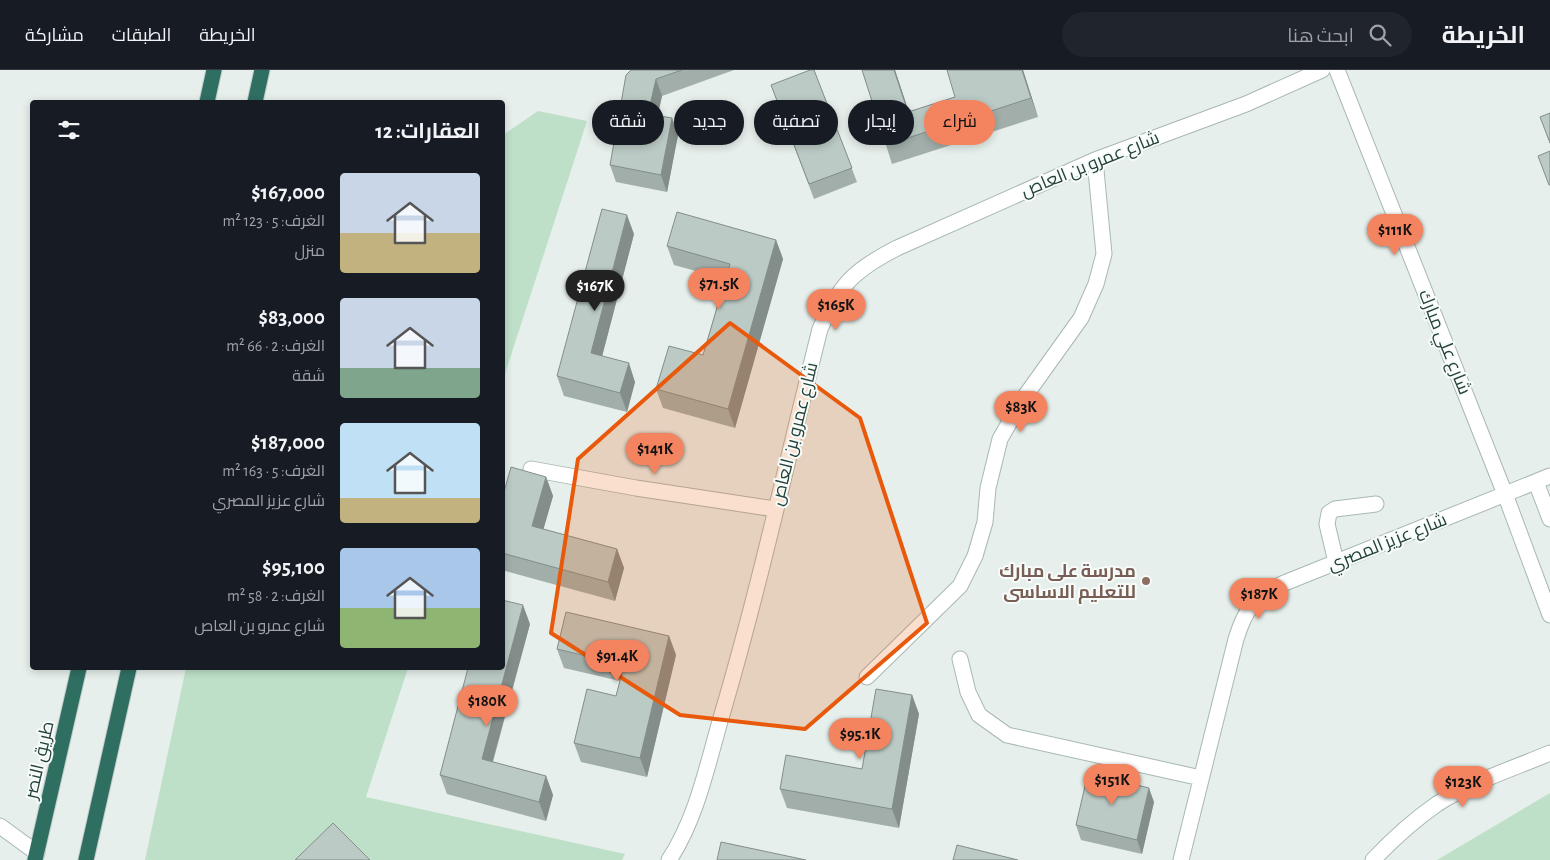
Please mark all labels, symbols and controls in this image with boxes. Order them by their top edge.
search box [1062,12,1412,57]
icon: search [1366,21,1394,49]
text: الخريطة [1442,24,1525,48]
text: مشاركة [25,27,84,45]
text: الطبقات [112,27,171,45]
text: الخريطة [199,27,256,45]
text: ابحث هنا [1287,27,1354,46]
chip: شقة [592,100,664,145]
chip: جديد [674,100,744,145]
chip: تصفية [754,100,838,145]
chip: إيجار [848,100,914,145]
chip: شراء [924,100,995,145]
icon: filters [55,116,83,144]
text: العقارات: 12 [375,121,480,142]
street label: شارع عمرو بن العاص [1018,128,1163,203]
text: $167,000 [251,182,325,203]
icon: home [380,193,440,253]
text: الغرف: 5 · 123 m² [222,213,325,229]
pin: $111K [1360,214,1430,256]
text: $111K [1378,222,1412,238]
text: منزل [295,243,325,259]
pin: $71.5K [678,268,760,310]
pin: $167K [560,270,630,312]
text: $71.5K [699,276,739,292]
text: $167K [577,278,613,294]
street label: شارع علي مبارك [1411,287,1474,399]
pin: $165K [801,288,871,331]
text: $165K [818,297,854,313]
text: $83,000 [259,307,325,328]
icon: home [380,318,440,378]
text: الغرف: 2 · 66 m² [226,338,325,354]
street label: شارع عمرو بن العاص [767,360,823,508]
text: شقة [292,368,325,384]
pin: $83K [991,390,1051,433]
text: $83K [1005,399,1037,415]
text: $187,000 [251,432,325,453]
pin: $141K [620,432,690,475]
text: $141K [637,441,673,457]
icon: home [380,443,440,503]
text: الغرف: 5 · 163 m² [222,463,325,479]
text: شارع عزيز المصري [212,493,325,509]
street label: شارع عزيز المصري [1325,510,1451,579]
text: $95,100 [262,557,325,578]
place label: مدرسة على مبارك للتعليم الاساسى [999,563,1136,604]
icon: home [380,568,440,628]
marker: مدرسة على مبارك للتعليم الاساسى [1140,575,1152,587]
pin: $187K [1224,578,1294,620]
text: $187K [1240,586,1278,602]
text: الغرف: 2 · 58 m² [227,588,325,604]
text: شارع عمرو بن العاص [194,618,325,634]
pin: $91.4K [576,640,658,682]
text: $91.4K [596,648,638,664]
pin: $180K [452,684,522,727]
text: $180K [468,693,506,709]
pin: $95.1K [819,718,901,760]
street label: طريق النصر [22,720,60,802]
text: $95.1K [840,726,880,742]
pin: $151K [1077,764,1147,806]
pin: $123K [1428,766,1498,808]
text: $151K [1095,772,1129,788]
text: $123K [1445,774,1481,790]

